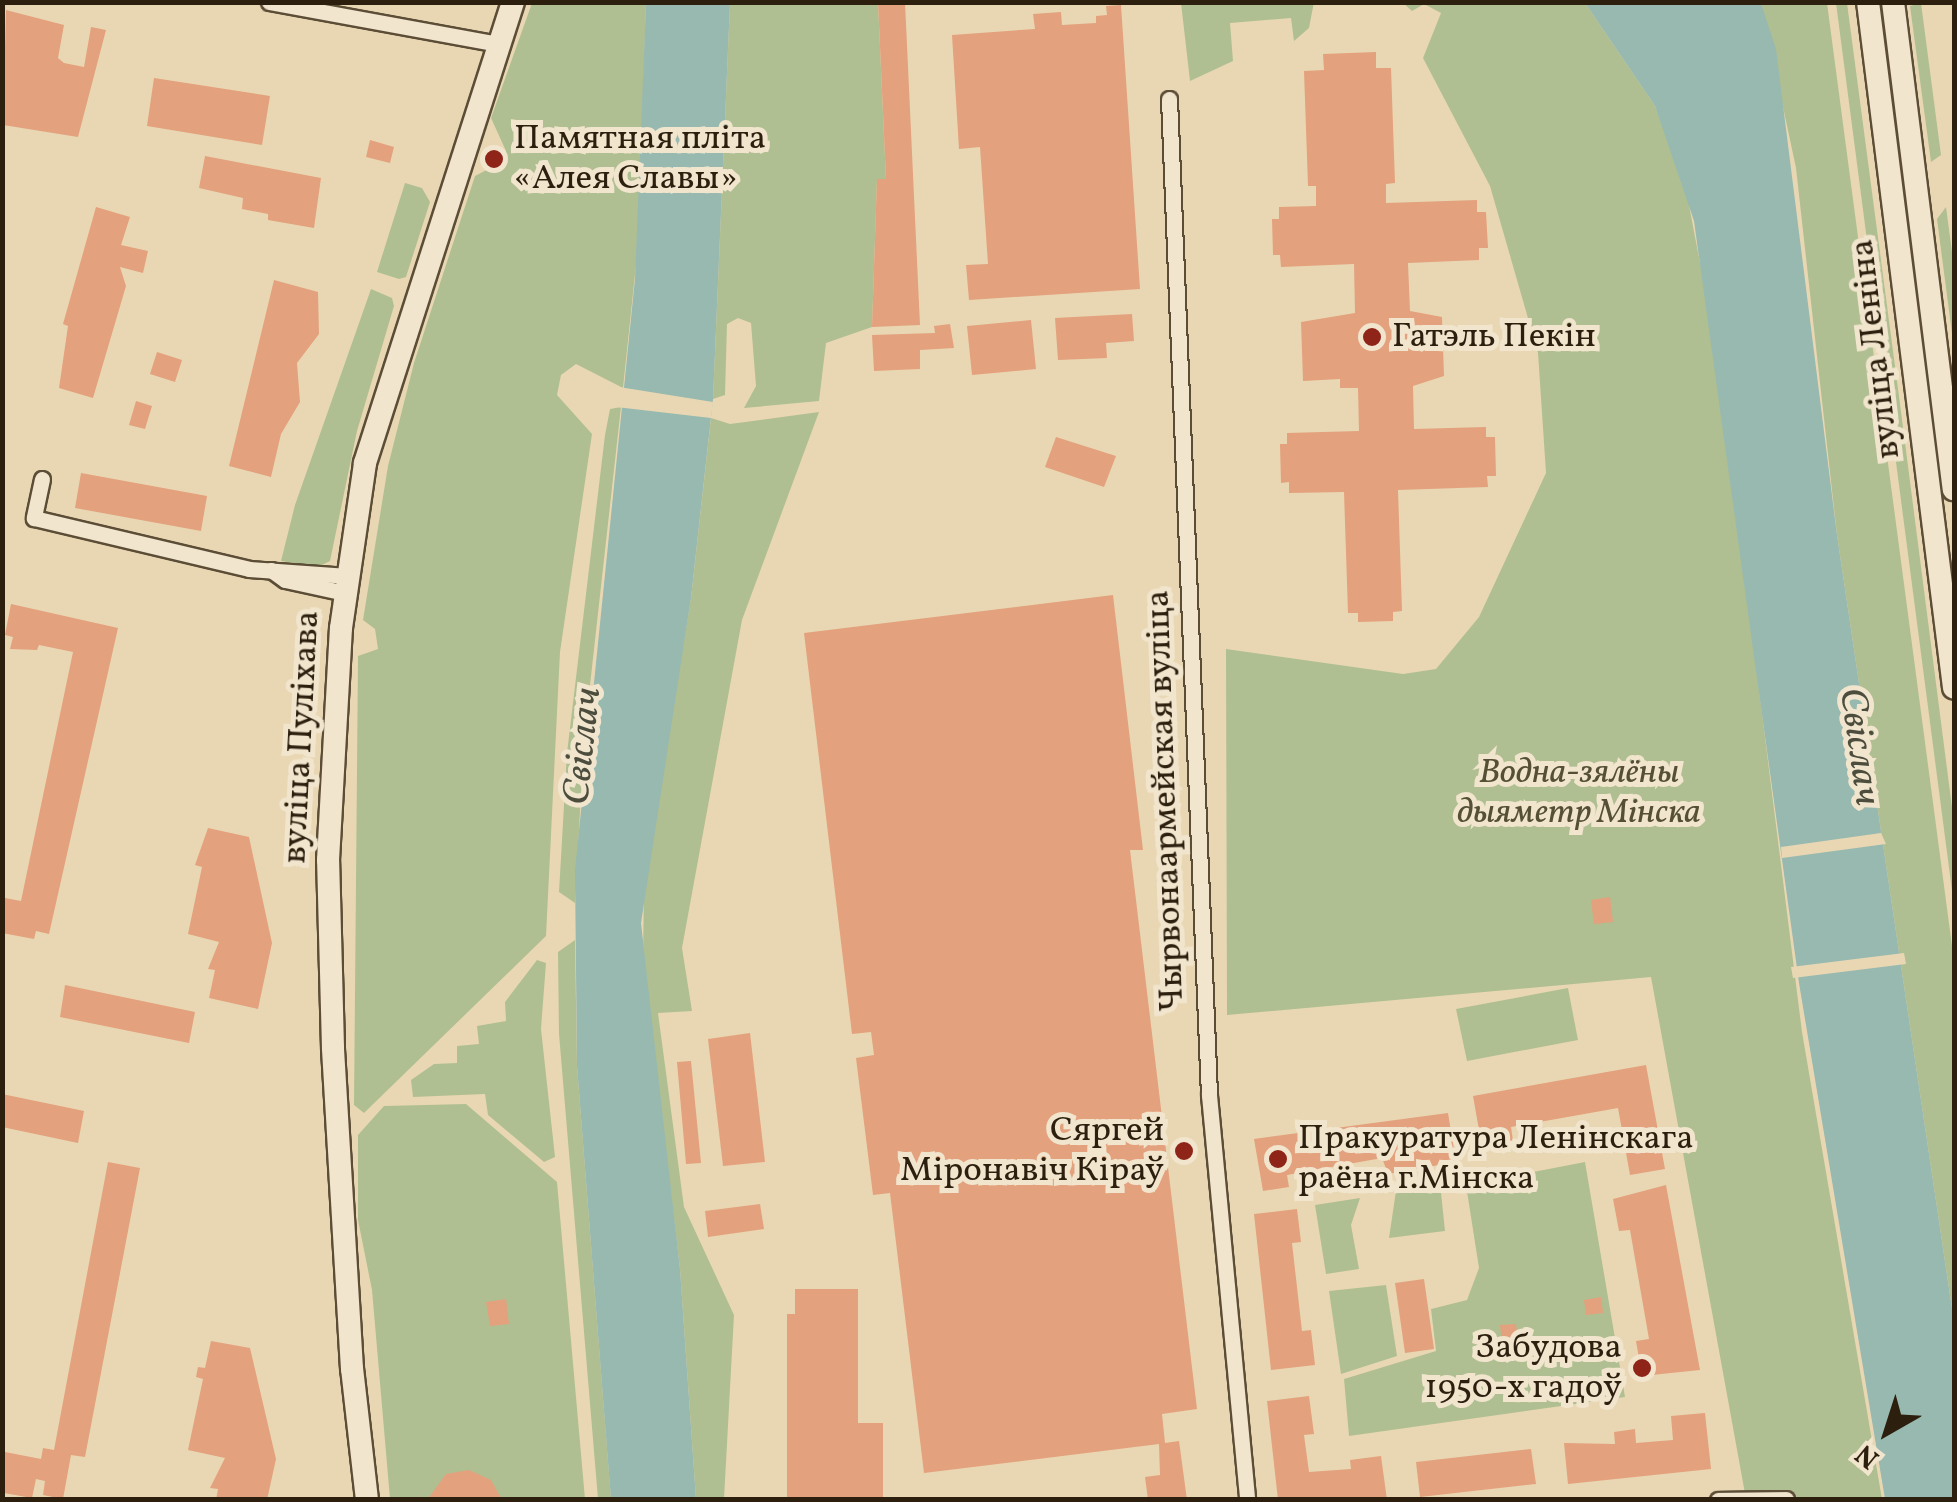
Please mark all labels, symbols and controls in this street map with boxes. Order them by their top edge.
place label: Памятная пліта «Алея Славы» [514,118,766,200]
marker: Памятная пліта «Алея Славы» [483,148,505,170]
street label: вуліца Леніна [1842,237,1910,461]
place label: Гатэль Пекін [1392,316,1596,358]
marker: Гатэль Пекін [1361,326,1383,348]
street label: Чырвонаармейская вуліца [1138,589,1194,1013]
street label: вуліца Пуліхава [274,609,330,865]
water label: Свіслач [555,685,613,807]
water label: Свіслач [1827,685,1889,809]
park label: Водна-зялёны дыяметр Мінска [1457,752,1701,834]
place label: Сяргей Міронавіч Кіраў [900,1110,1164,1192]
place label: Пракуратура Ленінскага раёна г.Мінска [1298,1118,1694,1200]
marker: Сяргей Міронавіч Кіраў [1173,1140,1195,1162]
marker: Пракуратура Ленінскага раёна г.Мінска [1267,1148,1289,1170]
place label: Забудова 1950-х гадоў [1424,1327,1622,1409]
marker: Забудова 1950-х гадоў [1631,1357,1653,1379]
north arrow [1837,1382,1937,1482]
text: N [1848,1434,1888,1477]

